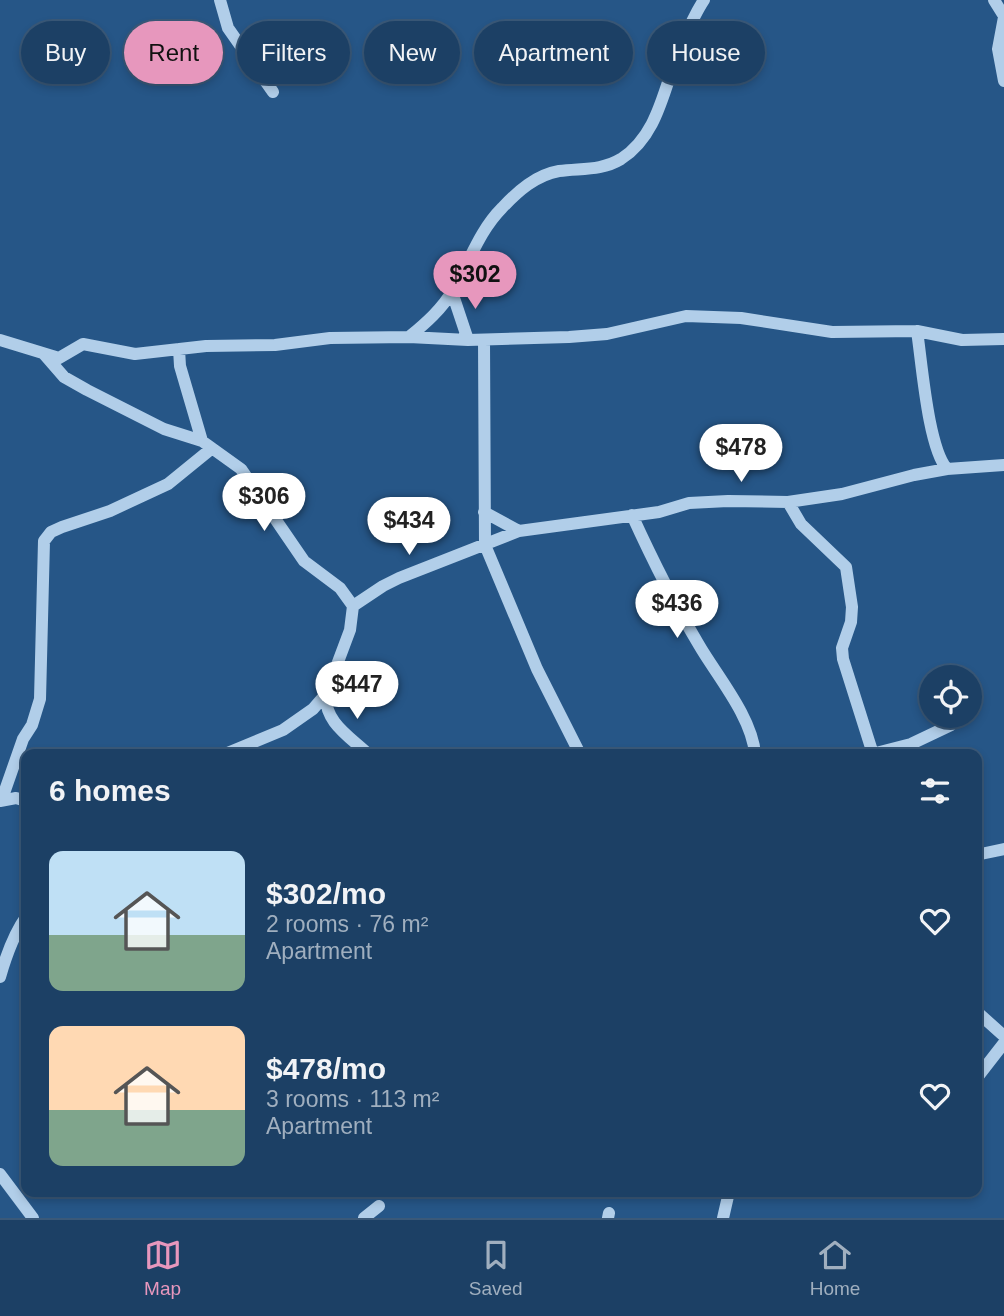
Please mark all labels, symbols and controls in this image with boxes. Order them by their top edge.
chip: Buy [21,21,110,84]
chip: Rent [124,21,223,84]
chip: Filters [237,21,350,84]
chip: New [364,21,460,84]
chip: Apartment [474,21,633,84]
chip: House [647,21,765,84]
pin: $302 [434,252,516,311]
text: $302 [449,261,501,287]
pin: $478 [700,424,782,484]
text: $478 [715,434,767,460]
pin: $306 [223,474,305,533]
text: $306 [238,483,290,509]
pin: $434 [368,498,450,557]
text: $434 [383,507,435,533]
pin: $436 [636,580,718,640]
text: $436 [651,590,703,616]
pin: $447 [316,662,398,721]
map controls [919,665,982,728]
button: locate [919,665,982,728]
text: $447 [331,671,383,697]
icon: filters [916,772,954,810]
text: 6 homes [49,774,171,807]
text: $302/mo [266,877,386,910]
icon: home [105,879,189,963]
icon: heart [916,902,954,940]
text: 2 rooms · 76 m² [266,911,428,937]
text: Apartment [266,938,372,964]
text: $478/mo [266,1052,386,1085]
icon: home [105,1054,189,1138]
icon: heart [916,1077,954,1115]
text: 3 rooms · 113 m² [266,1086,439,1112]
text: Apartment [266,1113,372,1139]
tab: Map [144,1236,182,1300]
tab: Saved [469,1236,523,1300]
tab: Home [810,1236,860,1300]

